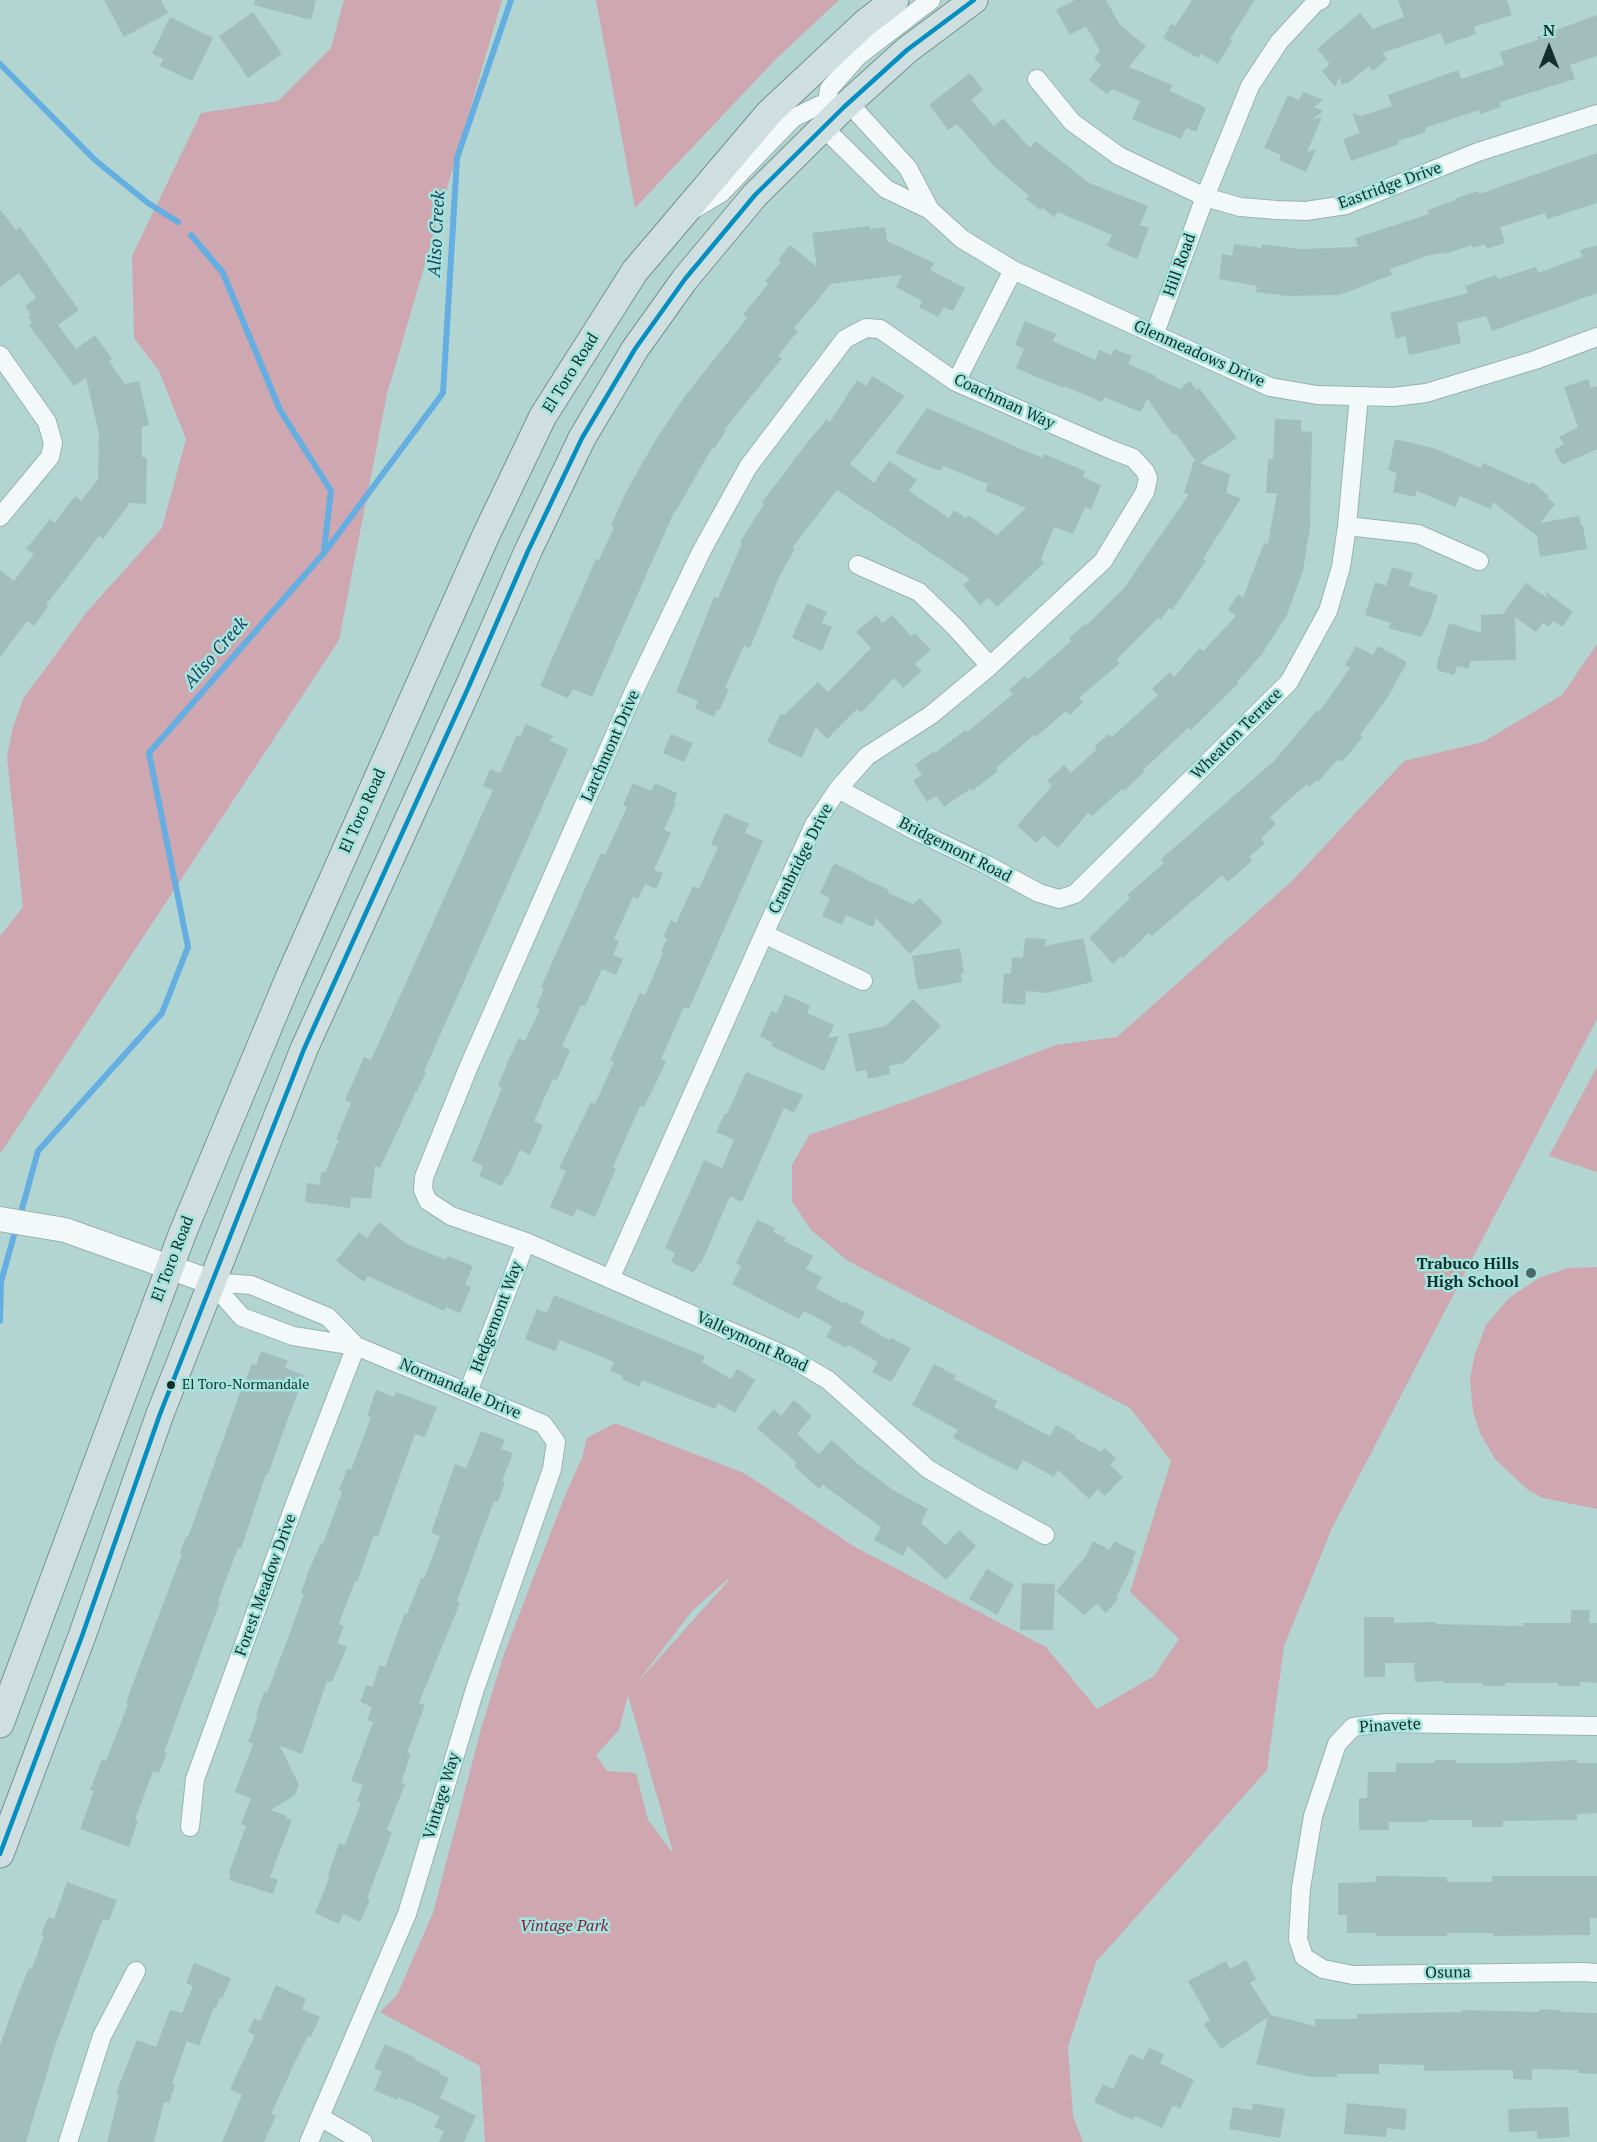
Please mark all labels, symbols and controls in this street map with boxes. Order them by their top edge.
north arrow [1519,18,1579,78]
text: N [1543,19,1555,41]
street label: Eastridge Drive [1336,158,1444,214]
water label: Aliso Creek [424,190,450,278]
street label: Hill Road [1160,231,1200,299]
street label: Glenmeadows Drive [1130,316,1268,392]
street label: El Toro Road [539,330,603,416]
street label: Coachman Way [951,370,1057,434]
water label: Aliso Creek [179,613,253,693]
street label: Wheaton Terrace [1187,684,1287,784]
street label: Larchmont Drive [578,687,644,805]
street label: El Toro Road [336,766,390,856]
street label: Cranbridge Drive [765,801,837,917]
street label: Bridgemont Road [895,813,1015,887]
street label: El Toro Road [148,1213,198,1305]
place label: Trabuco Hills High School [1417,1254,1519,1292]
street label: Hedgemont Way [467,1259,527,1375]
marker: Trabuco Hills High School [1524,1266,1538,1280]
street label: Valleymont Road [693,1308,811,1376]
street label: Normandale Drive [396,1355,524,1423]
place label: El Toro-Normandale [182,1377,309,1393]
marker: El Toro-Normandale [165,1379,177,1391]
street label: Forest Meadow Drive [231,1511,301,1659]
street label: Pinavete [1359,1715,1421,1737]
street label: Vintage Way [420,1750,464,1842]
park label: Vintage Park [520,1916,608,1936]
street label: Osuna [1425,1963,1471,1983]

